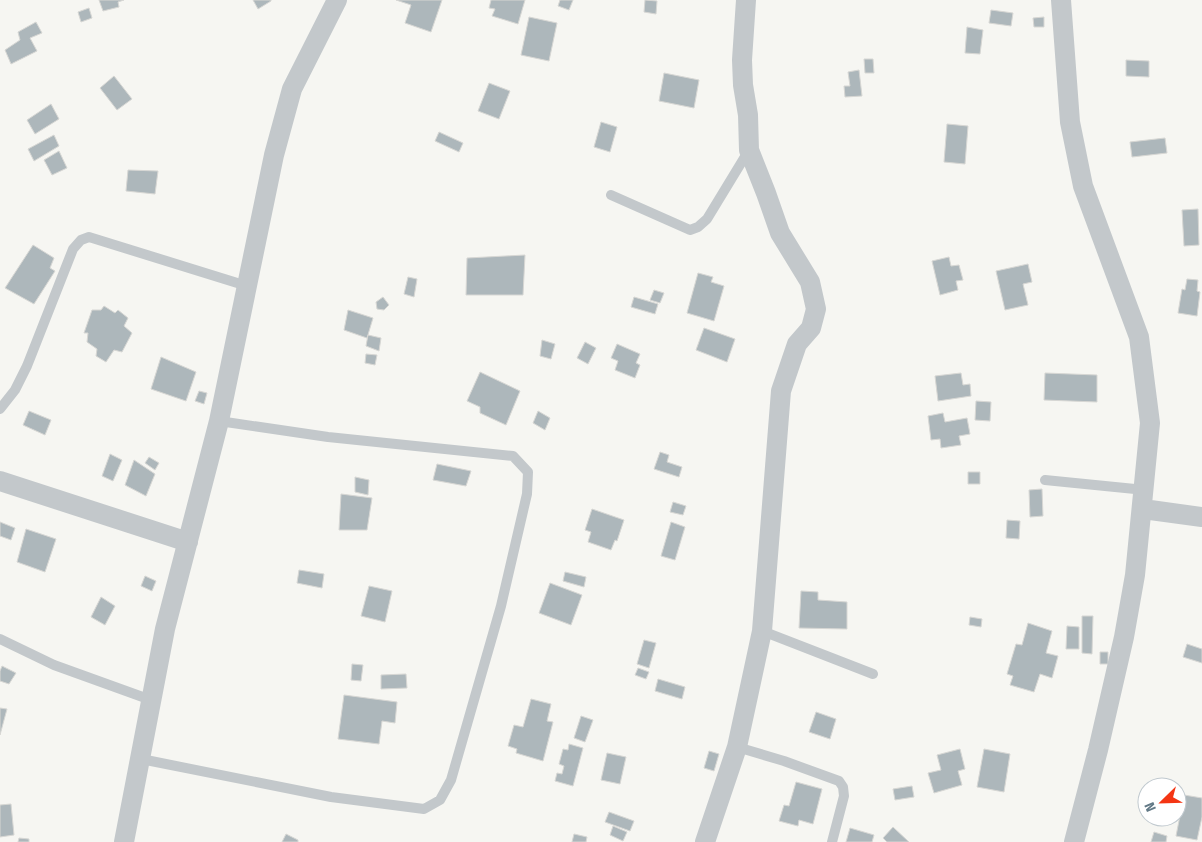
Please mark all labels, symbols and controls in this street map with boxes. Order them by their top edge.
north arrow [1137,777,1187,827]
text: N [1141,800,1160,814]

